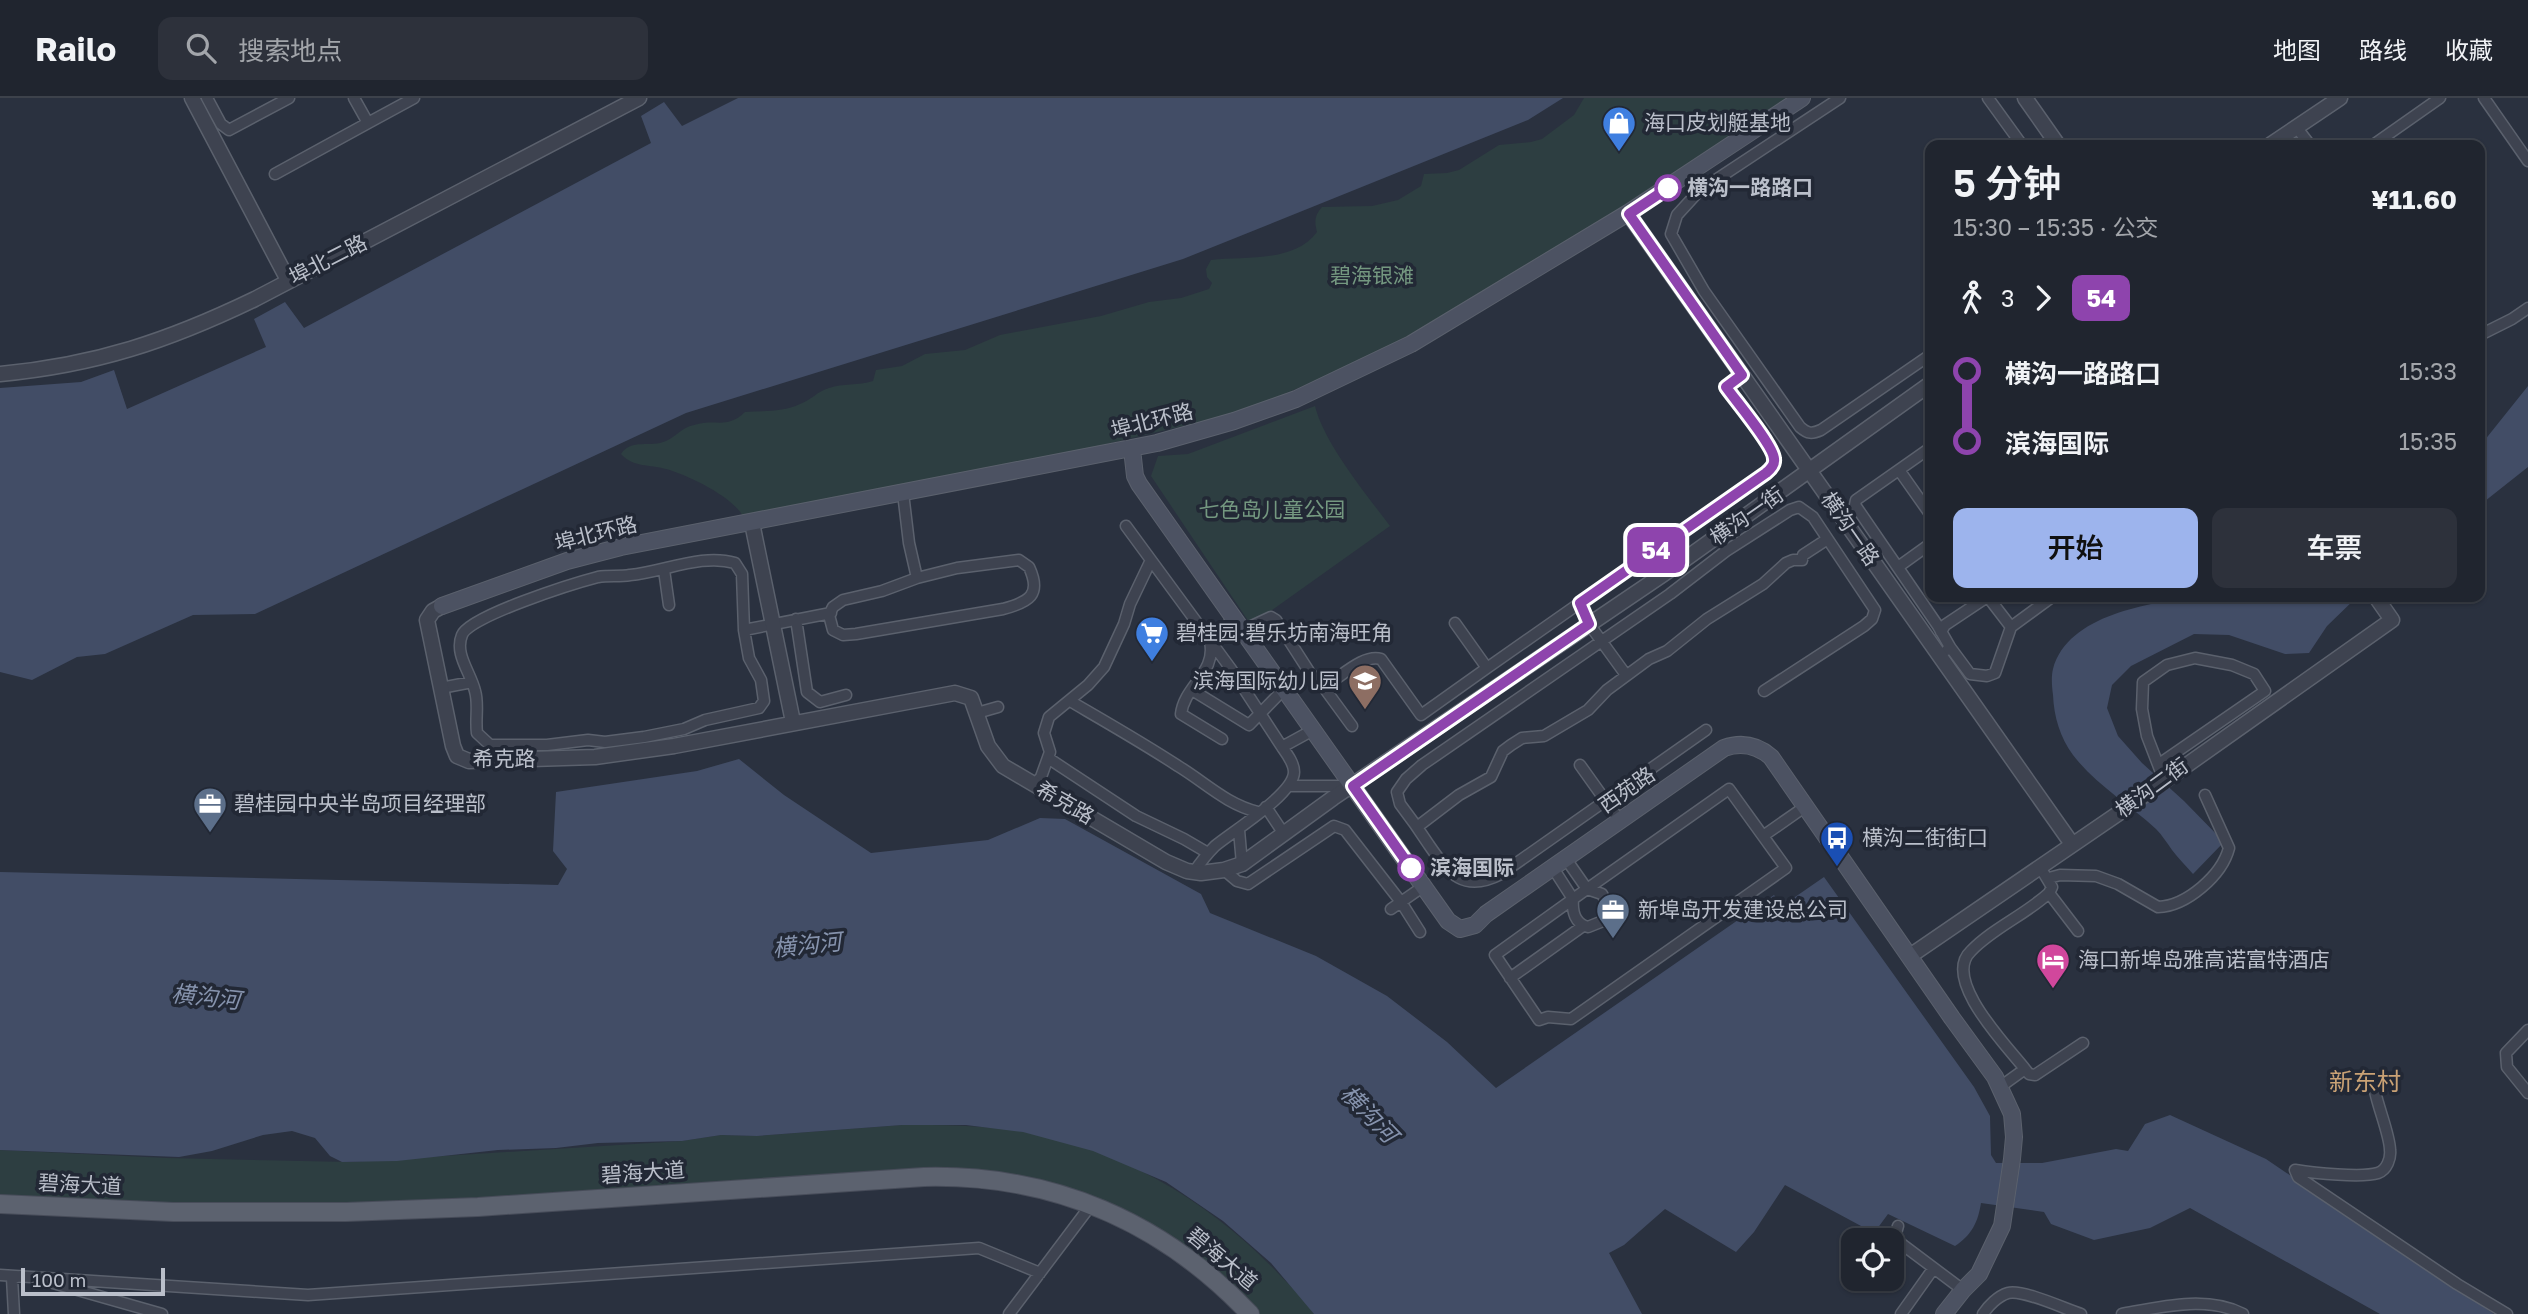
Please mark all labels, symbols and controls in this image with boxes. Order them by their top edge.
search box [158,17,648,80]
text: Railo [35,29,116,68]
icon: search [182,29,220,67]
text: 搜索地点 [238,35,342,66]
text: 地图 [2273,35,2321,64]
text: 路线 [2359,35,2407,64]
text: 收藏 [2445,35,2493,64]
shop icon: 海口皮划艇基地 [1600,104,1638,153]
place label: 海口皮划艇基地 [1644,109,1791,135]
text: 5 分钟 [1953,160,2061,205]
place label: 横沟一路路口 [1687,174,1813,200]
marker: 横沟一路路口 [1655,175,1681,201]
text: ¥11.60 [2371,184,2457,215]
text: 15:30 – 15:35 · 公交 [1953,213,2158,241]
street label: 埠北二路 [284,228,371,290]
park label: 碧海银滩 [1330,262,1414,288]
icon: walk [1953,279,1991,317]
icon: forward [2024,279,2062,317]
text: 54 [2086,283,2116,312]
text: 3 [2001,284,2014,312]
text: 15:33 [2399,357,2457,385]
text: 横沟一路路口 [2005,358,2161,389]
street label: 埠北环路 [1108,397,1196,443]
text: 15:35 [2399,427,2457,455]
text: 滨海国际 [2005,428,2109,459]
street label: 横沟一街 [1705,480,1788,550]
street label: 横沟一路 [1816,487,1886,570]
park label: 七色岛儿童公园 [1199,496,1346,522]
button: 开始 [1953,508,2198,588]
button: 车票 [2212,508,2457,588]
street label: 埠北环路 [552,510,640,556]
line badge: 54 [1624,527,1688,573]
text: 54 [1641,535,1671,564]
supermarket icon: 碧桂园·碧乐坊南海旺角 [1133,614,1171,663]
place label: 碧桂园·碧乐坊南海旺角 [1176,619,1392,645]
school or university icon: 滨海国际幼儿园 [1346,662,1384,711]
place label: 滨海国际幼儿园 [1193,667,1340,693]
street label: 希克路 [473,745,536,771]
street label: 横沟二街 [2110,752,2193,822]
street label: 西苑路 [1593,760,1660,818]
street label: 希克路 [1032,775,1099,829]
office icon: 碧桂园中央半岛项目经理部 [191,785,229,834]
place label: 碧桂园中央半岛项目经理部 [234,790,486,816]
bus stop icon: 横沟二街街口 [1818,819,1856,868]
place label: 横沟二街街口 [1862,824,1988,850]
place label: 滨海国际 [1430,854,1514,880]
marker: 滨海国际 [1398,855,1424,881]
office icon: 新埠岛开发建设总公司 [1594,891,1632,940]
place label: 新埠岛开发建设总公司 [1638,896,1848,922]
water label: 横沟河 [771,926,847,962]
hotel icon: 海口新埠岛雅高诺富特酒店 [2034,941,2072,990]
place label: 海口新埠岛雅高诺富特酒店 [2078,946,2330,972]
water label: 横沟河 [170,978,246,1014]
district label: 新东村 [2329,1066,2401,1095]
water label: 横沟河 [1336,1079,1407,1151]
street label: 碧海大道 [600,1156,686,1188]
street label: 碧海大道 [37,1169,123,1199]
street label: 碧海大道 [1182,1221,1263,1295]
map controls [1841,1228,1904,1291]
button: locate [1841,1228,1904,1291]
scale bar [21,1265,164,1297]
text: 100 m [32,1268,86,1291]

